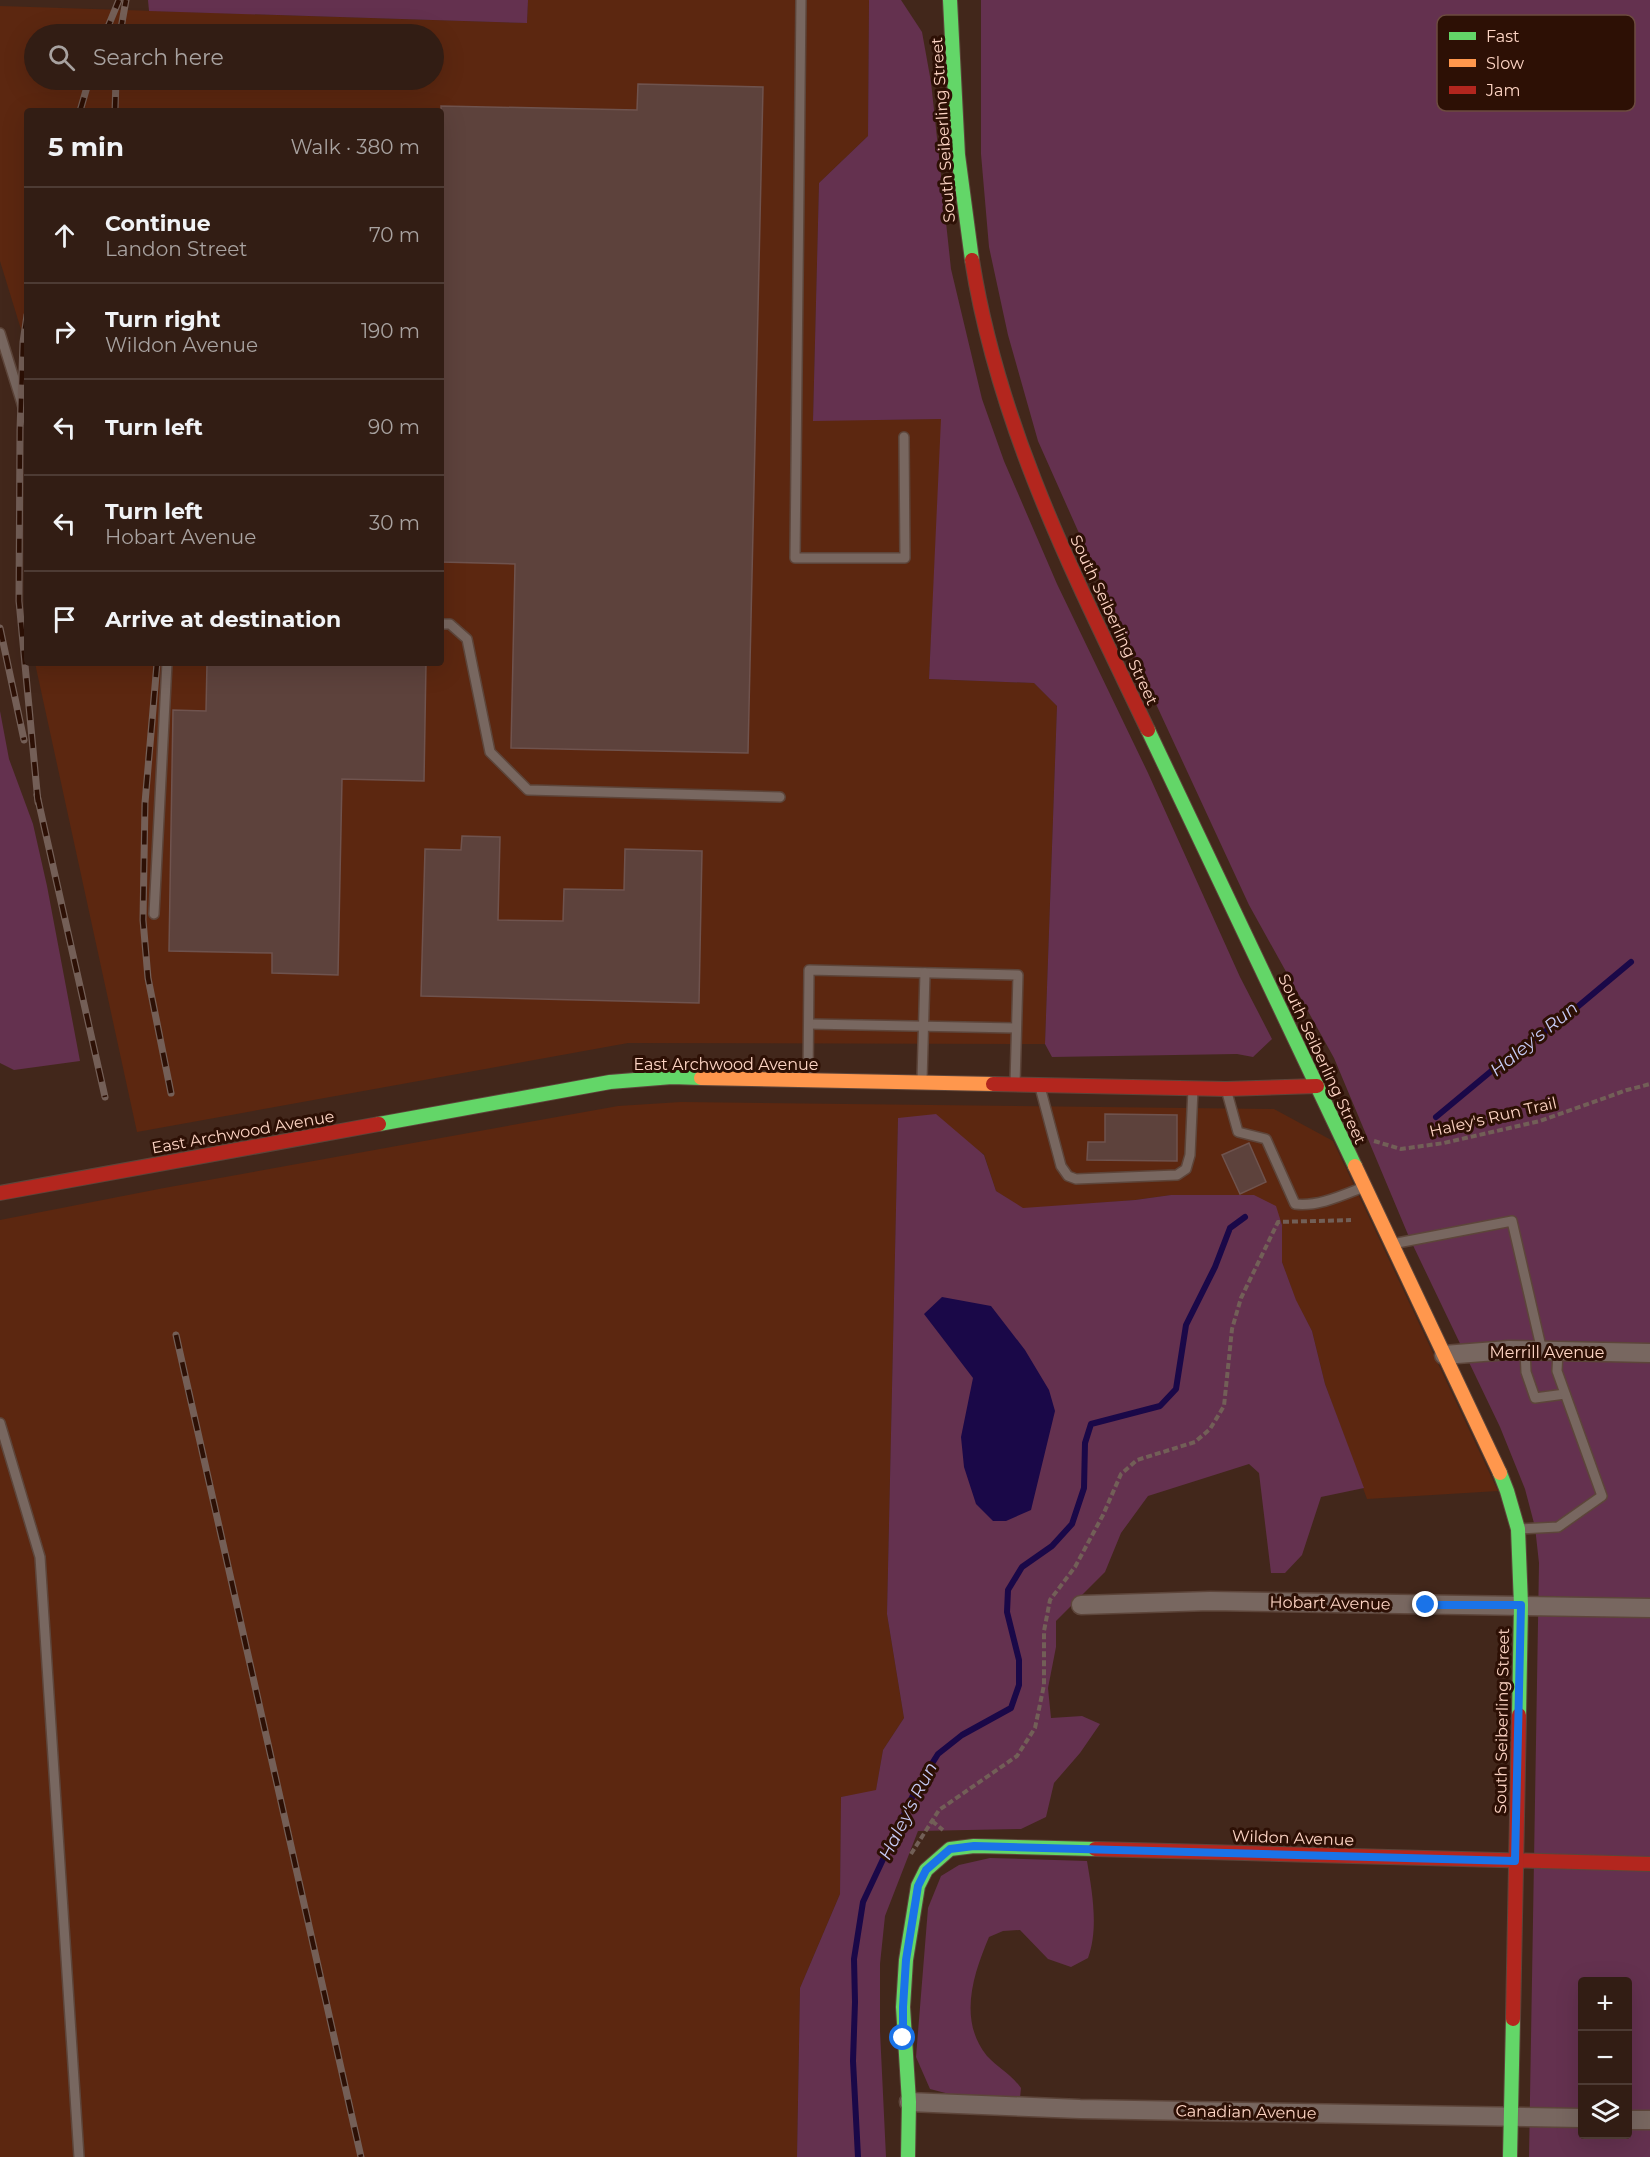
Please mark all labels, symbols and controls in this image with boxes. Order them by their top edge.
legend [1437,15,1635,111]
search box [24,24,444,90]
text: Fast [1486,27,1520,46]
street label: South Seiberling Street [927,36,959,223]
icon: search [45,41,78,74]
text: Search here [93,44,224,71]
text: Slow [1486,54,1524,73]
text: Jam [1485,81,1520,100]
text: 5 min [48,131,124,163]
text: Walk · 380 m [290,135,420,159]
text: Continue [105,210,211,237]
icon: ahead [48,219,81,252]
text: 70 m [369,223,420,247]
text: Landon Street [105,237,247,261]
text: Turn right [105,306,220,333]
icon: right [48,315,81,348]
text: 190 m [361,319,420,343]
text: Wildon Avenue [105,333,258,357]
icon: left [48,411,81,444]
text: Turn left [105,414,203,441]
text: 90 m [368,415,420,439]
text: Turn left [105,498,203,525]
icon: left [48,507,81,540]
text: 30 m [369,511,420,535]
text: Hobart Avenue [105,525,256,549]
street label: South Seiberling Street [1066,532,1162,709]
icon: arrive [48,603,81,636]
text: Arrive at destination [105,606,341,633]
street label: South Seiberling Street [1274,971,1370,1148]
water label: Haley's Run [1486,997,1582,1081]
street label: East Archwood Avenue [633,1055,819,1074]
street label: Haley's Run Trail [1427,1093,1559,1141]
street label: East Archwood Avenue [150,1107,336,1157]
street label: Merrill Avenue [1489,1343,1605,1362]
route end [1412,1591,1438,1617]
street label: Hobart Avenue [1269,1592,1391,1614]
street label: South Seiberling Street [1491,1628,1513,1814]
water label: Haley's Run [874,1759,942,1863]
street label: Wildon Avenue [1232,1826,1354,1850]
map controls [1578,1977,1632,2139]
button: + [1578,1977,1632,2031]
route start [889,2024,915,2050]
button: − [1578,2031,1632,2085]
button: layers [1578,2085,1632,2139]
street label: Canadian Avenue [1175,2101,1317,2123]

